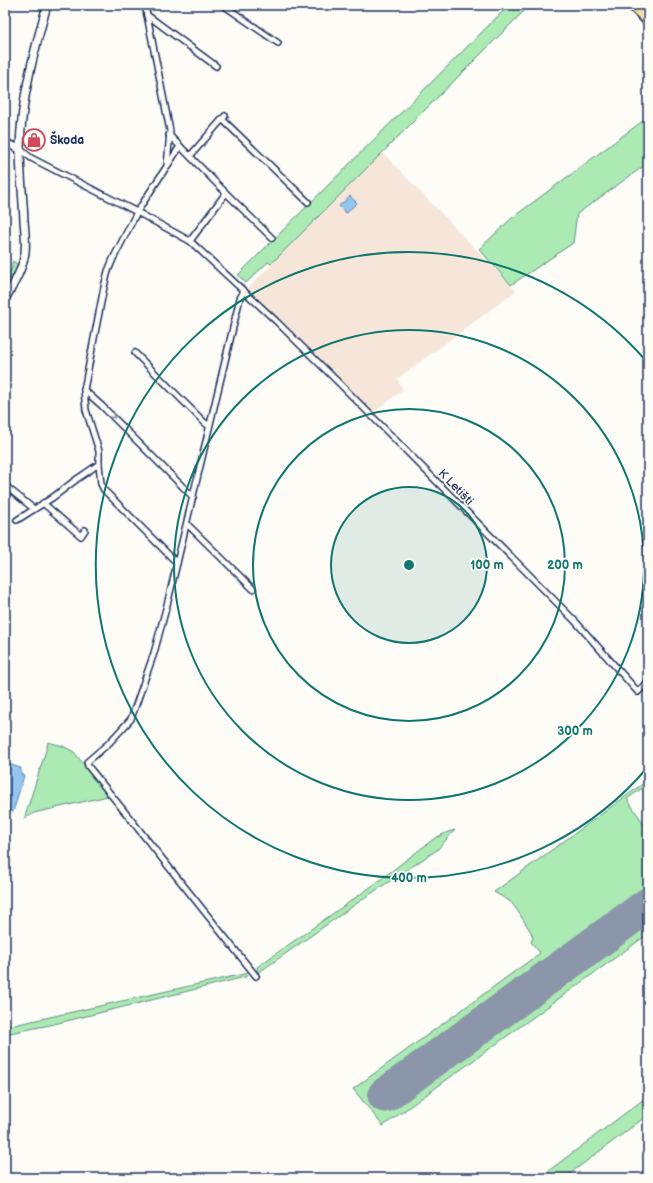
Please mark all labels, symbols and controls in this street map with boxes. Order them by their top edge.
shop icon: Škoda [21,127,47,153]
place label: Škoda [50,131,84,148]
one-way arrow [108,411,115,419]
street label: K Letišti [435,466,477,509]
centre of rings [402,558,416,572]
text: 100 m [470,558,504,573]
text: 200 m [547,558,583,573]
text: 300 m [557,724,593,739]
text: 400 m [391,871,427,886]

